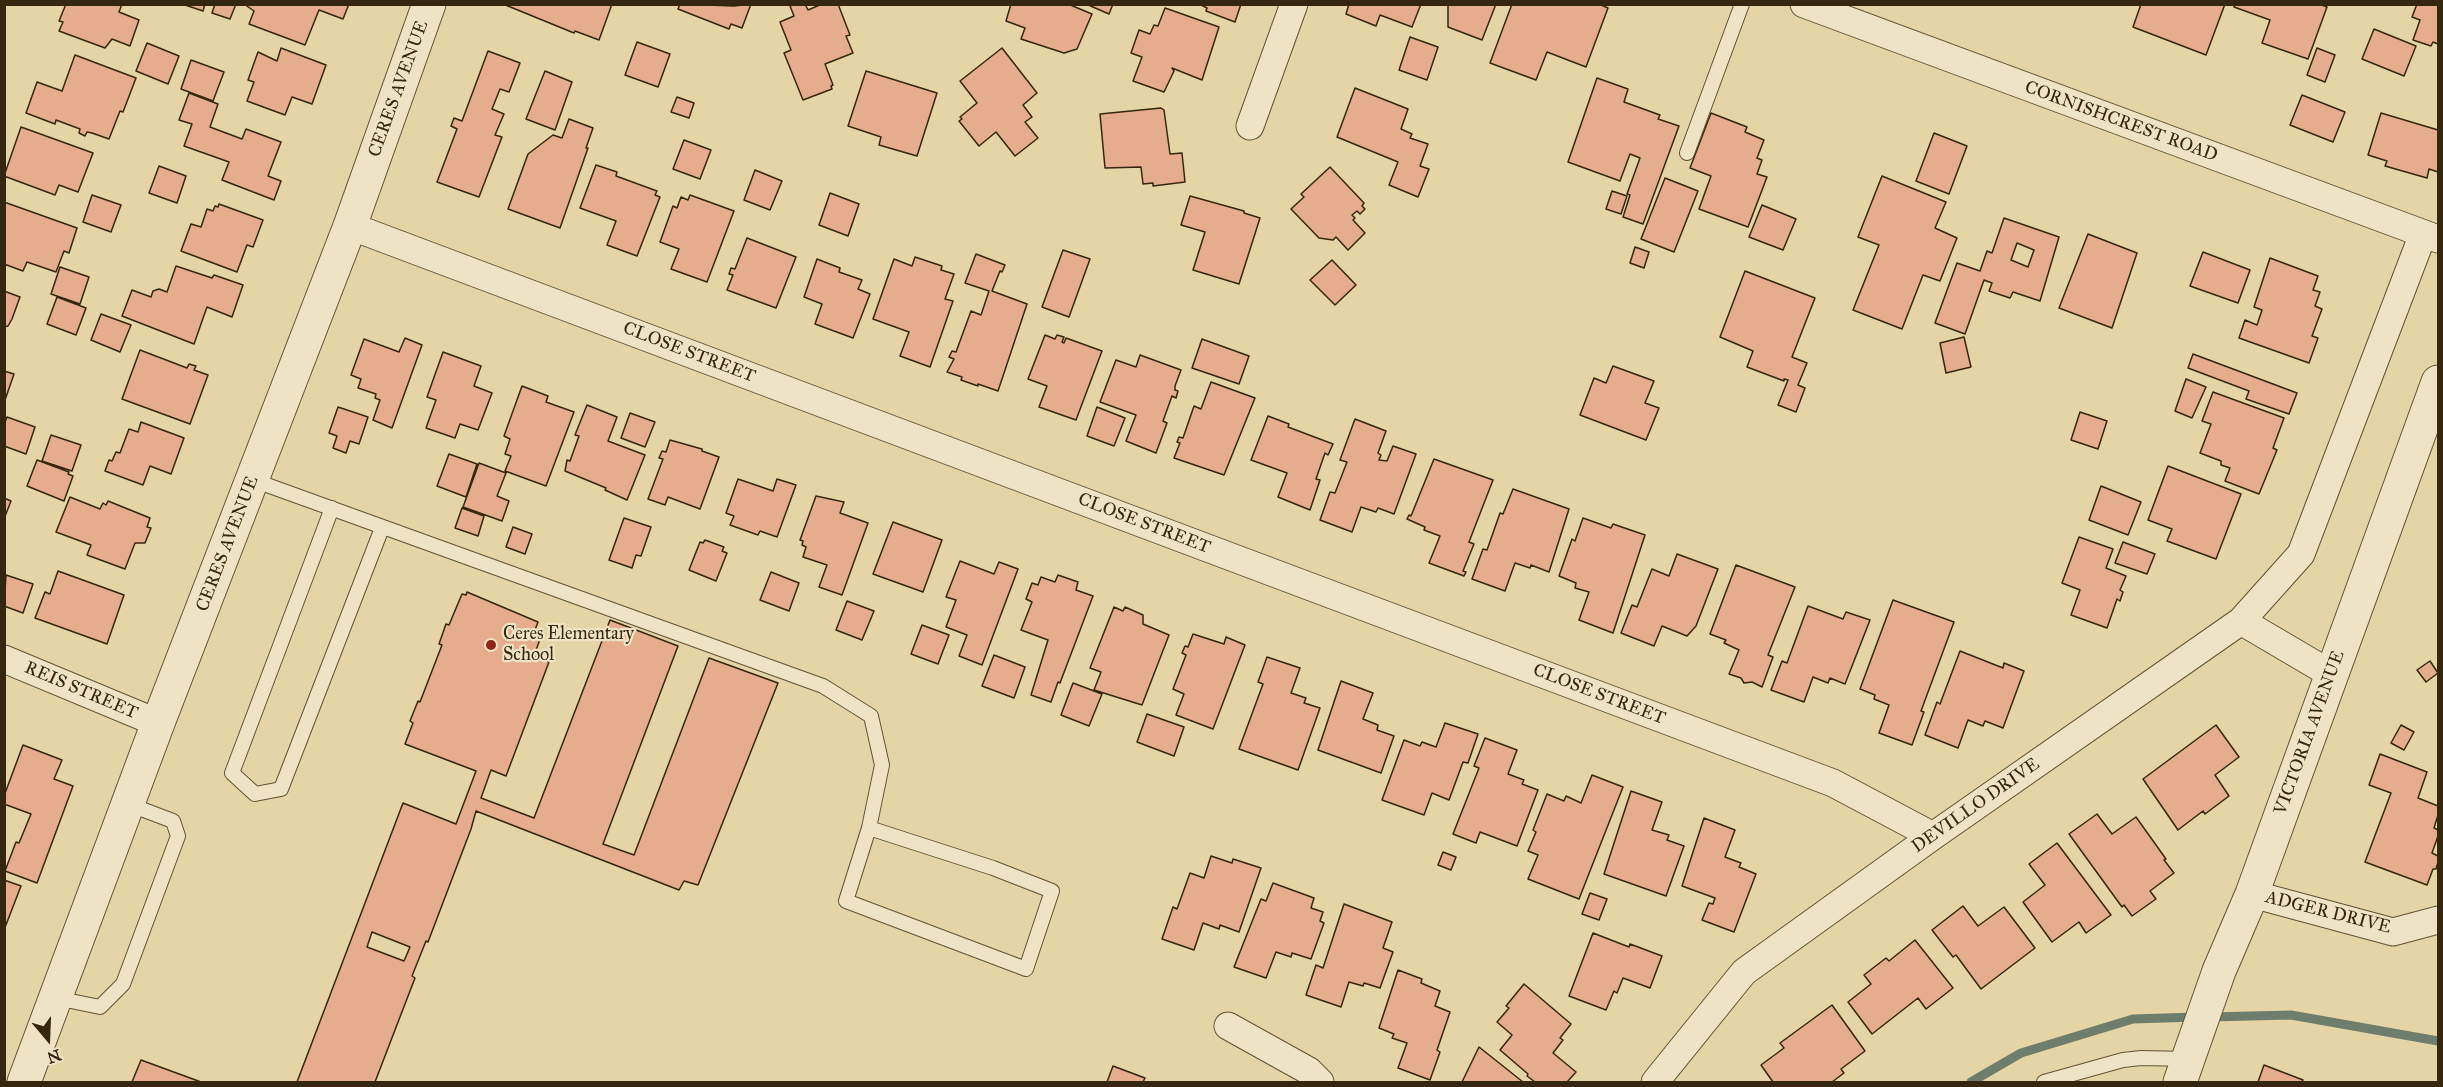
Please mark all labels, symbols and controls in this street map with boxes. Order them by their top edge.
street label: CERES AVENUE [364,18,434,160]
street label: CORNISHCREST ROAD [2022,77,2220,167]
street label: CLOSE STREET [620,318,758,388]
street label: CERES AVENUE [192,473,264,615]
street label: CLOSE STREET [1075,489,1213,559]
place label: Ceres Elementary School [503,624,634,666]
marker: Ceres Elementary School [484,638,498,652]
street label: VICTORIA AVENUE [2270,648,2350,818]
street label: REIS STREET [21,657,141,725]
street label: CLOSE STREET [1530,660,1668,730]
street label: DEVILLO DRIVE [1908,754,2044,858]
street label: ADGER DRIVE [2263,887,2393,939]
north arrow [18,1009,78,1069]
text: N [45,1045,64,1068]

